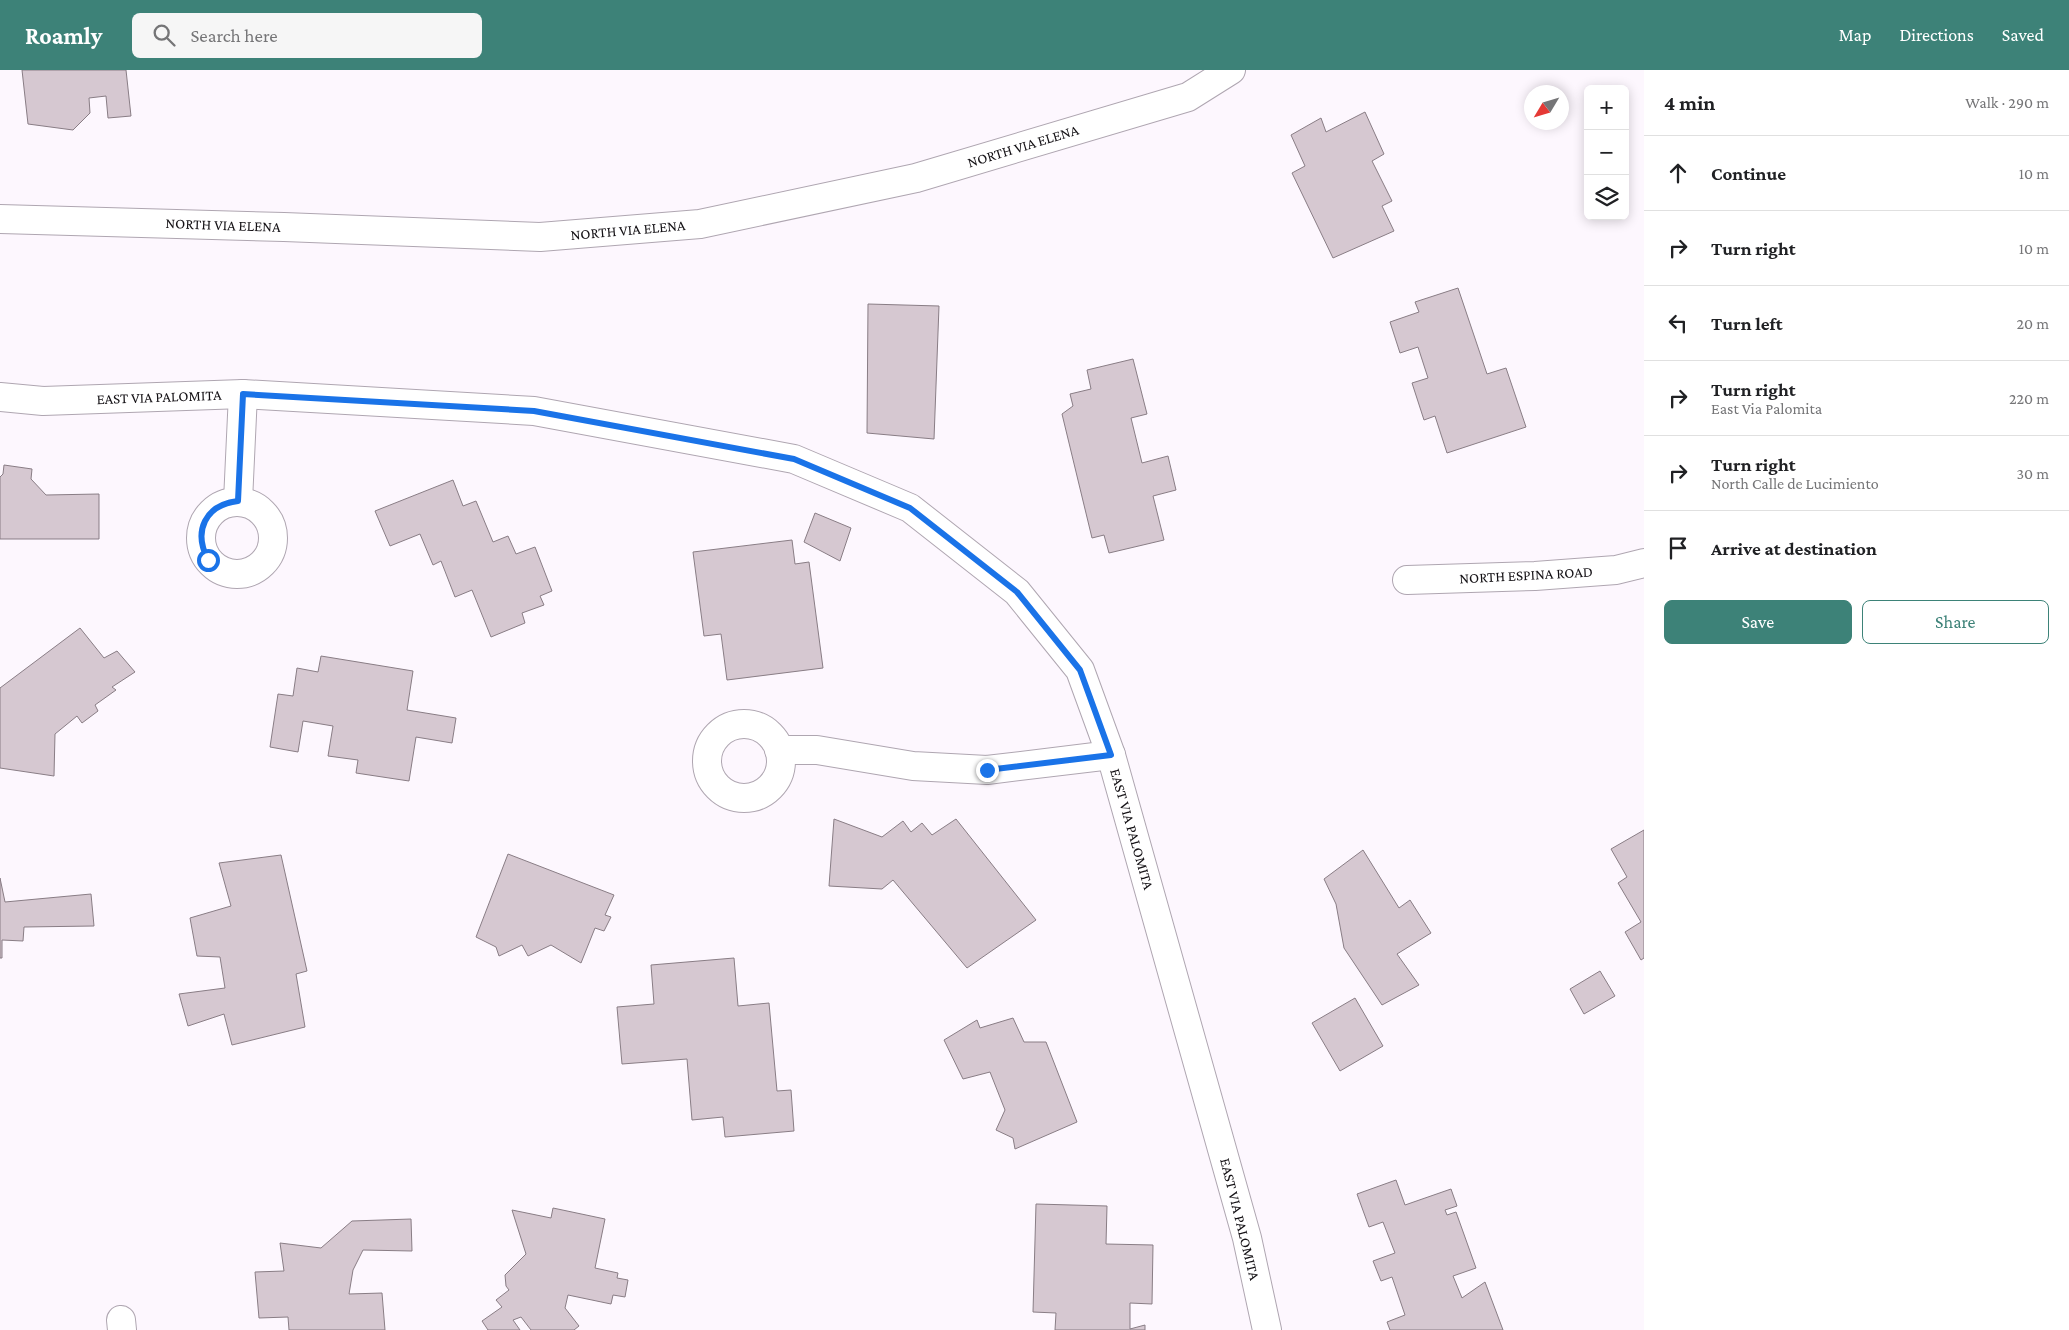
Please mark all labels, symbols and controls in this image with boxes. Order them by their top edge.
search box [132,13,482,58]
icon: search [150,21,178,49]
text: Roamly [25,22,102,49]
text: Search here [190,25,278,46]
text: Map [1839,25,1871,45]
text: Directions [1899,25,1974,45]
text: Saved [2002,25,2044,45]
north arrow [1524,85,1569,130]
map controls [1584,85,1629,220]
button: + [1584,85,1629,130]
text: 4 min [1664,91,1715,115]
text: Walk · 290 m [1965,94,2049,111]
street label: NORTH VIA ELENA [966,121,1081,170]
button: − [1584,130,1629,175]
icon: ahead [1664,159,1692,187]
text: Continue [1711,163,1786,184]
text: 10 m [2019,165,2049,182]
button: layers [1584,175,1629,220]
street label: NORTH VIA ELENA [165,215,281,235]
street label: NORTH VIA ELENA [570,217,687,243]
icon: right [1664,234,1692,262]
text: Turn right [1711,238,1796,259]
text: 10 m [2019,240,2049,257]
icon: left [1664,309,1692,337]
text: Turn left [1711,313,1783,334]
text: 20 m [2016,315,2049,332]
text: Turn right [1711,379,1796,400]
icon: right [1664,384,1692,412]
street label: EAST VIA PALOMITA [96,387,222,407]
text: 220 m [2009,390,2049,407]
text: East Via Palomita [1711,400,1822,417]
text: Turn right [1711,454,1796,475]
icon: right [1664,459,1692,487]
text: 30 m [2017,465,2049,482]
text: North Calle de Lucimiento [1711,475,1879,492]
icon: arrive [1664,534,1692,562]
text: Arrive at destination [1711,538,1877,559]
route start [197,549,220,572]
street label: NORTH ESPINA ROAD [1459,564,1593,586]
button: Save [1664,600,1852,644]
button: Share [1862,600,2049,644]
route end [976,759,999,782]
street label: EAST VIA PALOMITA [1107,767,1157,892]
street label: EAST VIA PALOMITA [1217,1156,1263,1282]

